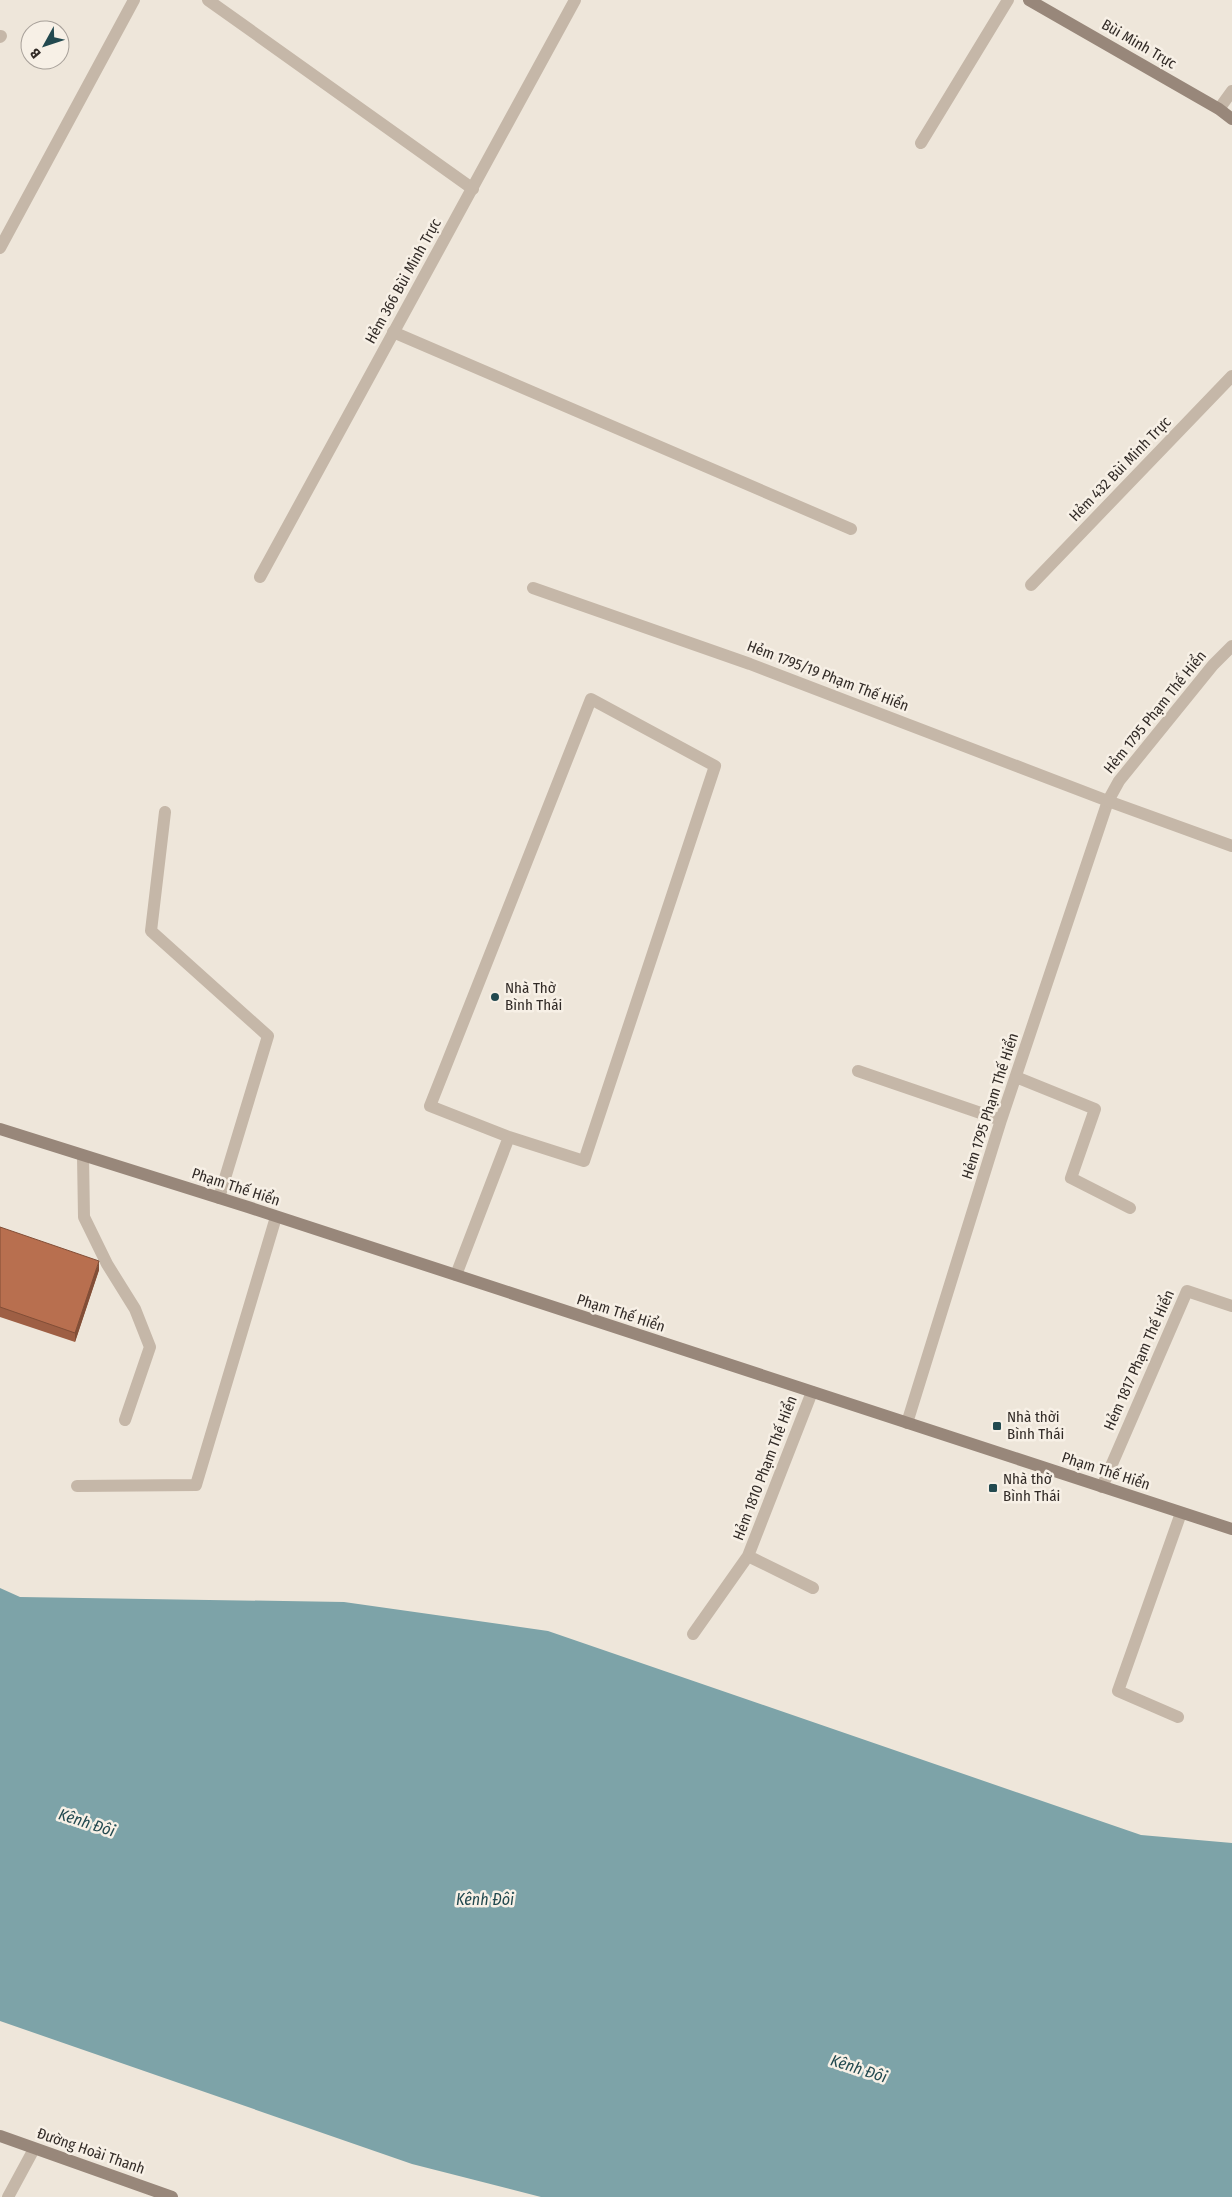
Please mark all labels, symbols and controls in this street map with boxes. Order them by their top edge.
street label: Bùi Minh Trực [1098,15,1180,73]
north arrow [20,20,70,70]
text: B [26,44,44,61]
street label: Hẻm 366 Bùi Minh Trực [361,215,445,347]
street label: Hẻm 432 Bùi Minh Trực [1065,412,1175,525]
street label: Hẻm 1795/19 Phạm Thế Hiển [745,637,911,715]
street label: Hẻm 1795 Phạm Thế Hiển [1100,647,1210,777]
place label: Nhà Thờ Bình Thái [505,979,562,1014]
marker: Nhà Thờ Bình Thái [489,991,501,1003]
street label: Hẻm 1795 Phạm Thế Hiển [958,1031,1022,1181]
street label: Phạm Thế Hiển [190,1164,282,1210]
street label: Hẻm 1817 Phạm Thế Hiển [1100,1287,1178,1433]
street label: Phạm Thế Hiển [575,1290,667,1336]
street label: Hẻm 1810 Phạm Thế Hiển [729,1393,801,1543]
place label: Nhà thời Bình Thái [1007,1408,1064,1443]
marker: Nhà thời Bình Thái [991,1420,1003,1432]
street label: Phạm Thế Hiển [1060,1448,1152,1494]
place label: Nhà thờ Bình Thái [1003,1470,1060,1505]
marker: Nhà thờ Bình Thái [987,1482,999,1494]
water label: Kênh Đôi [56,1804,117,1841]
water label: Kênh Đôi [456,1890,514,1909]
water label: Kênh Đôi [828,2050,889,2087]
street label: Đường Hoài Thanh [35,2124,147,2178]

